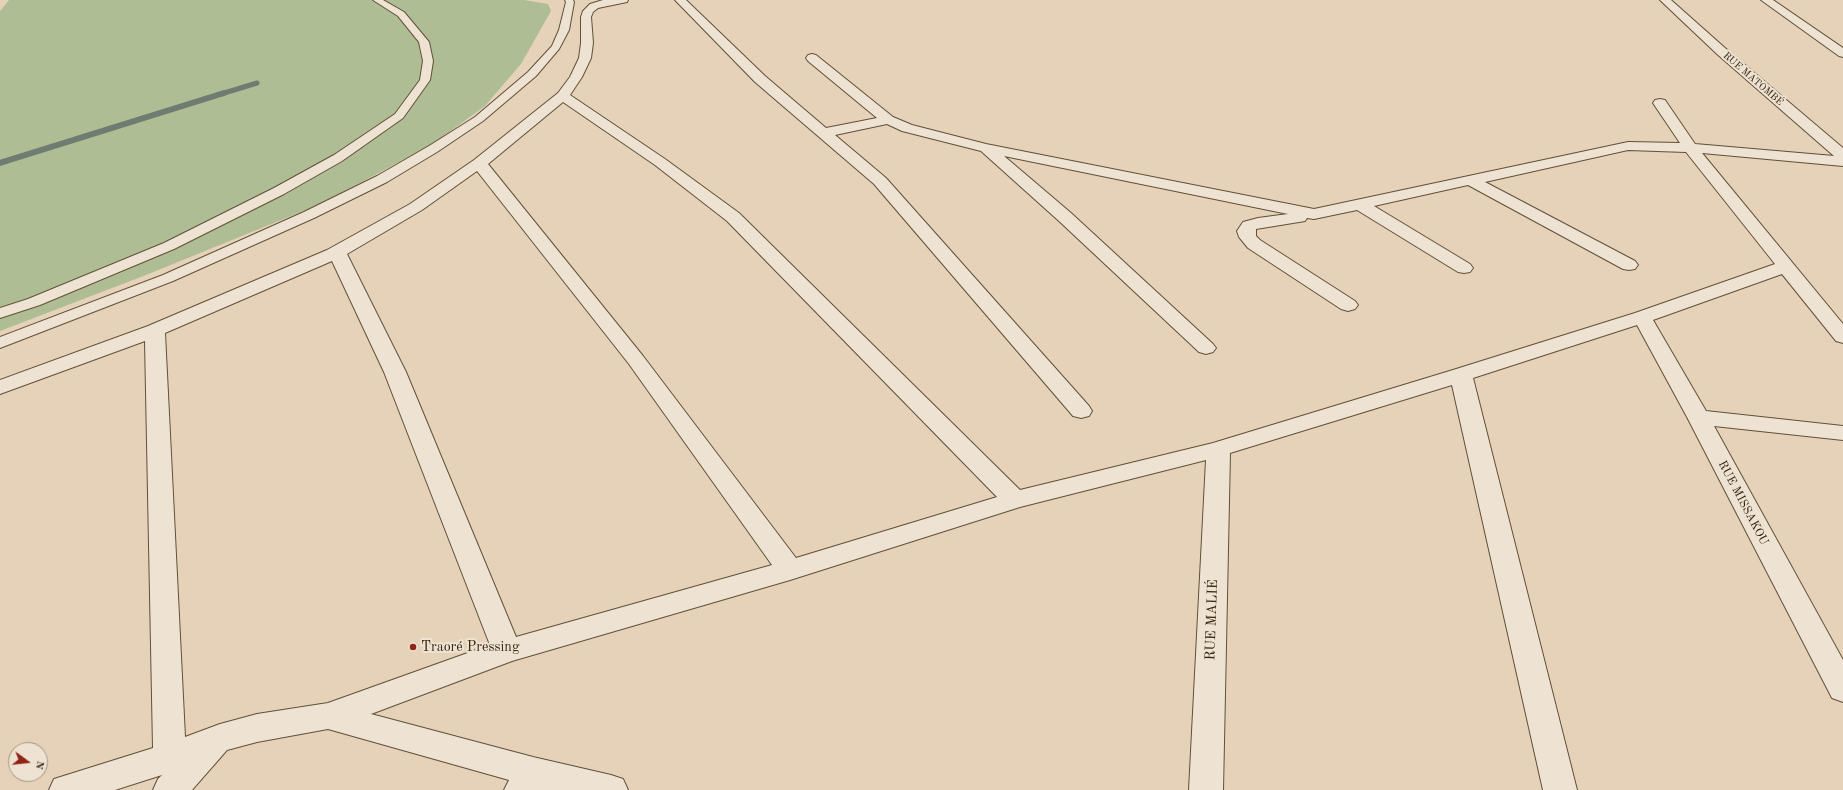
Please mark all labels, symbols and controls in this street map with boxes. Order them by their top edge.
street label: RUE MATOMBÉ [1720,50,1786,108]
street label: RUE MISSAKOU [1715,458,1771,548]
street label: RUE MALIÉ [1202,579,1222,661]
place label: Traoré Pressing [421,639,519,655]
marker: Traoré Pressing [408,642,418,652]
north arrow [8,742,48,782]
text: N [33,759,46,770]

